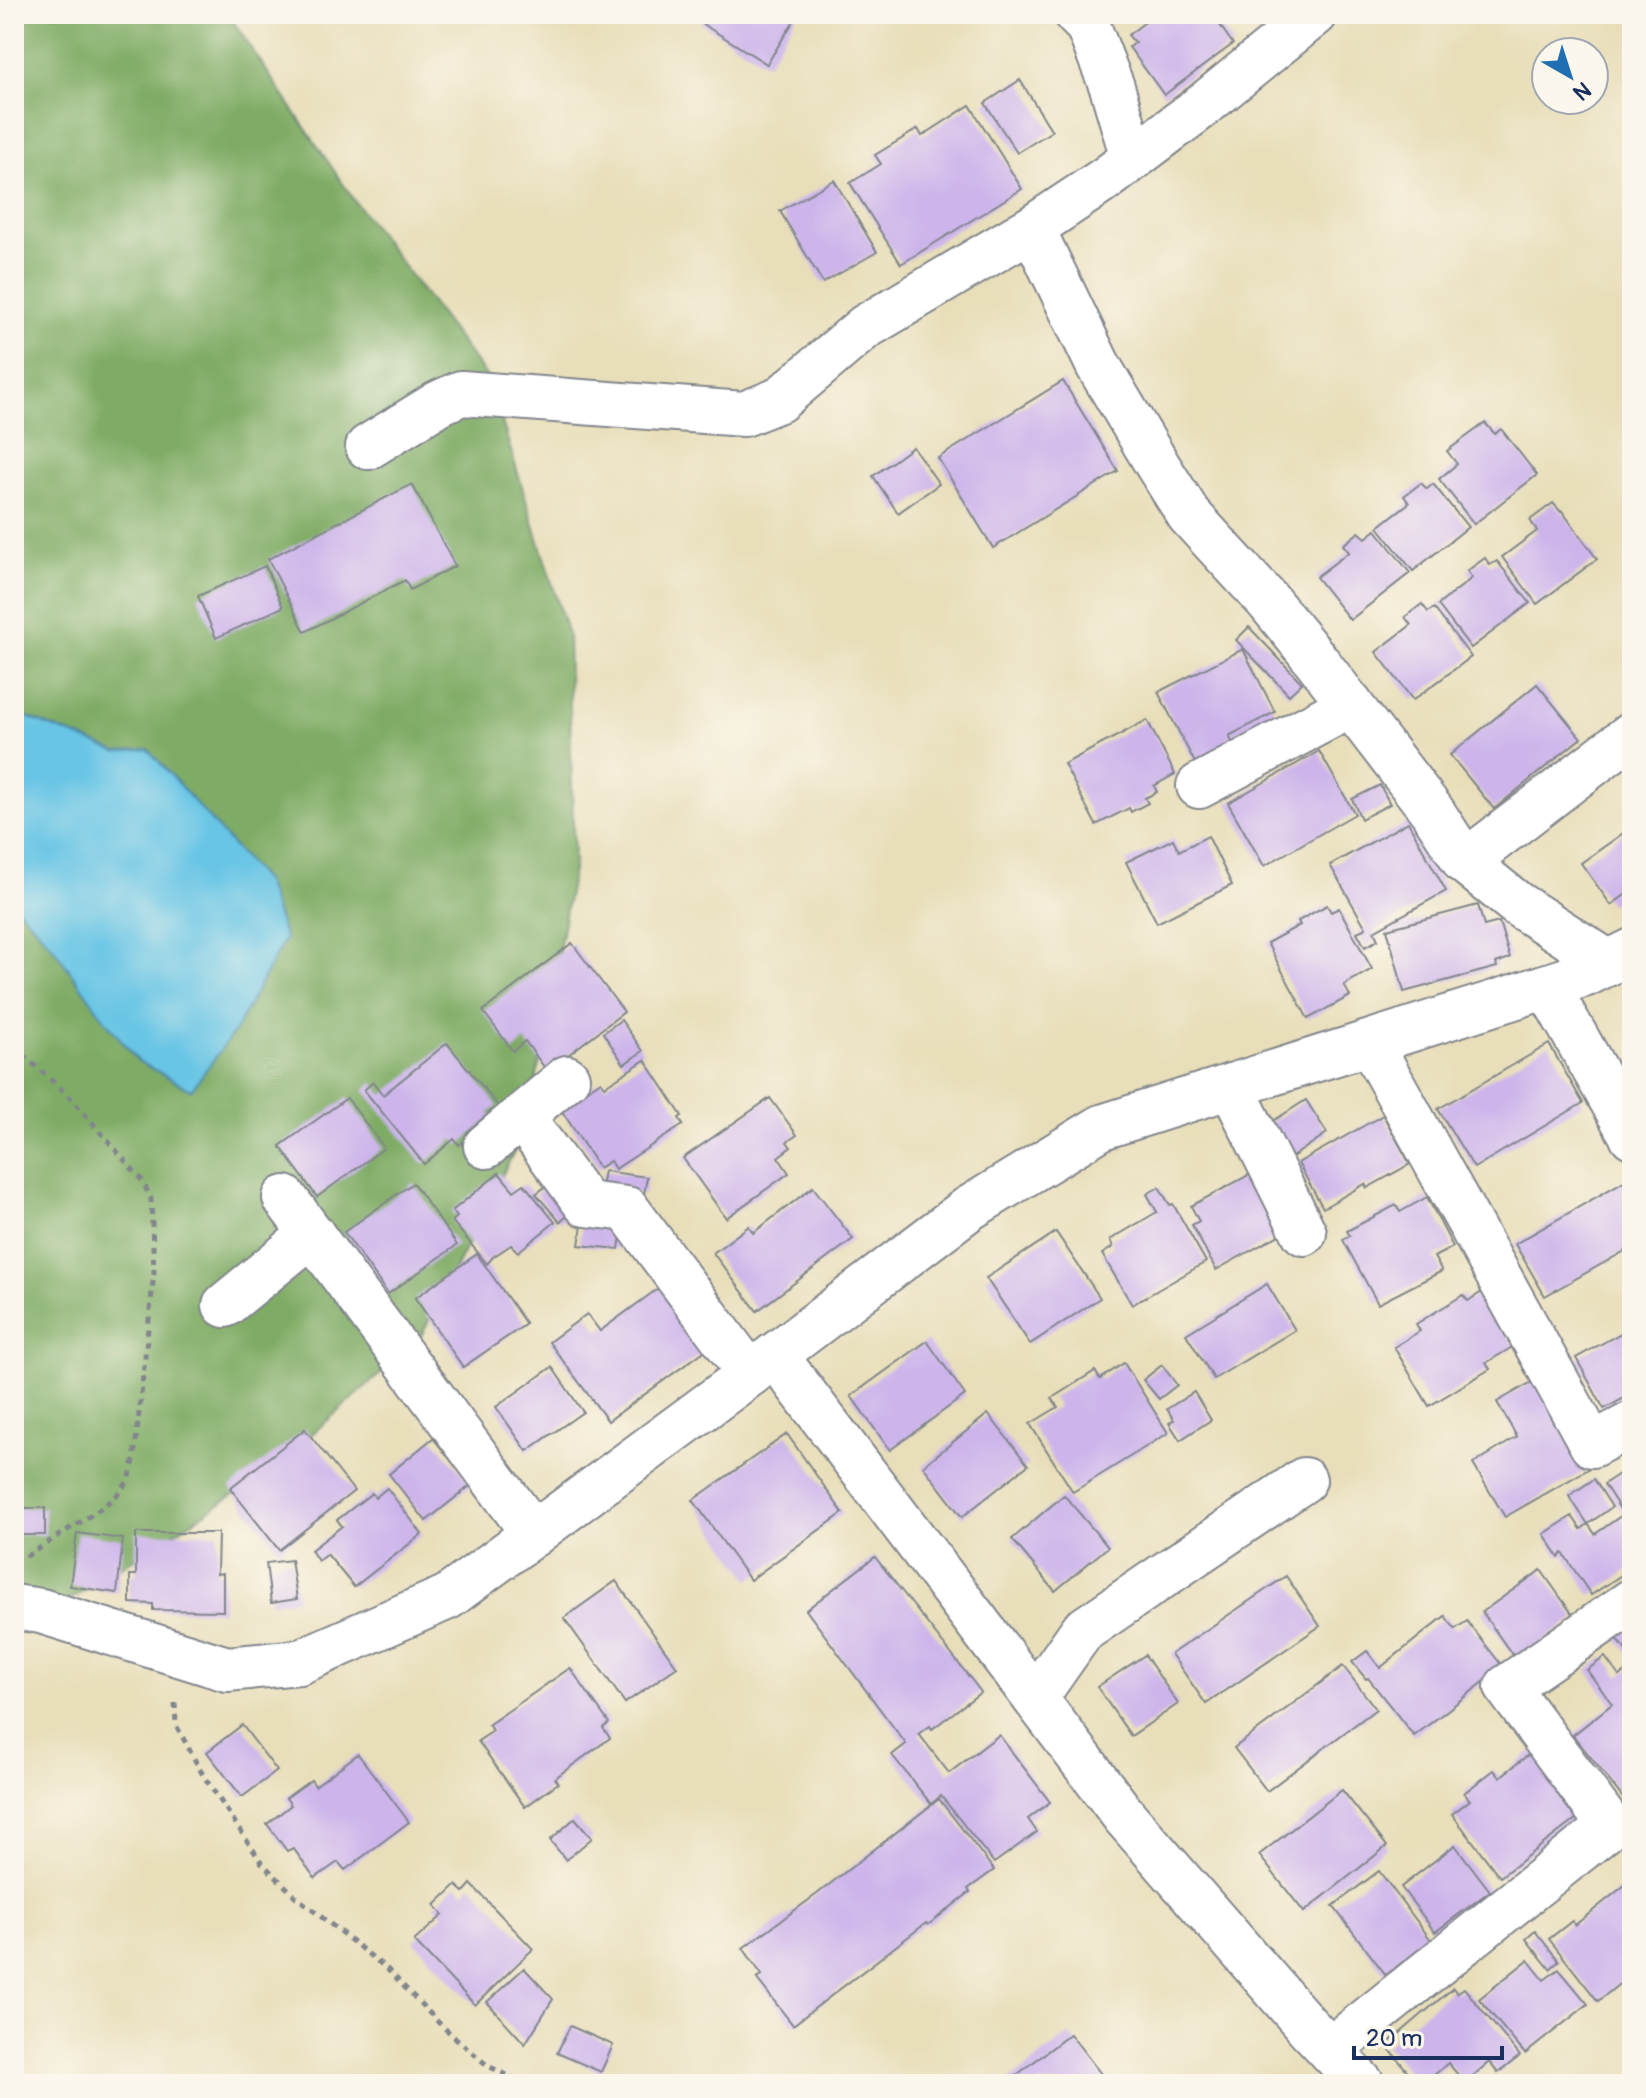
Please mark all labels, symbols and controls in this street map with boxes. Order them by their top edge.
north arrow [1530,36,1610,116]
text: N [1567,75,1597,106]
scale bar [1354,2010,1502,2060]
text: 20 m [1366,2024,1422,2053]

